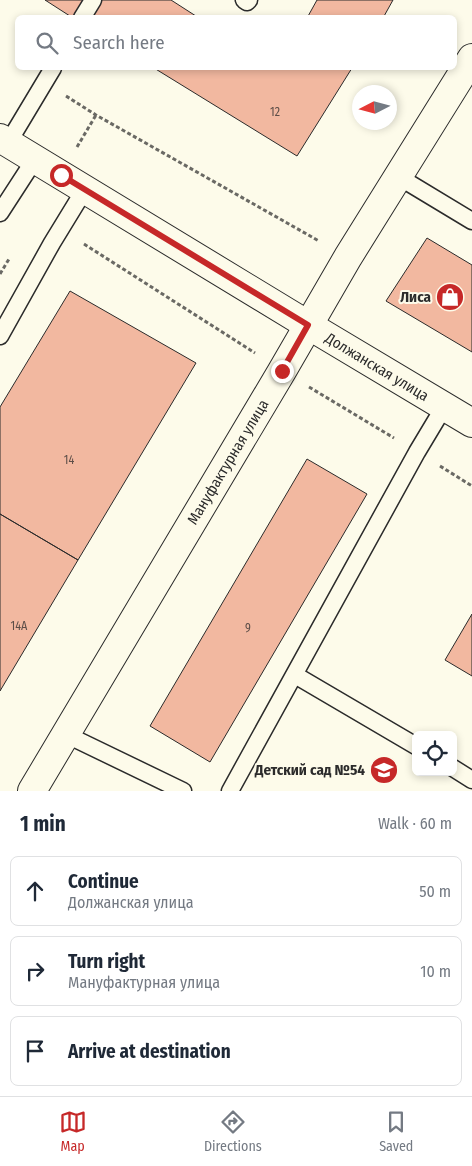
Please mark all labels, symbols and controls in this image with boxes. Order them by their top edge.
search box [15,15,457,70]
icon: search [33,29,61,57]
text: Search here [73,31,165,54]
north arrow [352,85,397,130]
house number: 12 [270,105,280,119]
route start [50,164,73,187]
shop icon: Лиса [435,282,465,312]
place label: Лиса [400,288,432,306]
street label: Должанская улица [321,328,432,405]
route end [271,360,294,383]
street label: Мануфактурная улица [184,396,272,528]
house number: 14 [64,453,74,467]
house number: 14А [11,619,28,633]
house number: 9 [245,621,251,635]
map controls [412,731,457,776]
button: locate [412,731,457,776]
school or university icon: Детский сад №54 [369,755,399,785]
place label: Детский сад №54 [254,761,365,779]
text: 1 min [20,811,66,837]
text: Walk · 60 m [378,814,452,833]
text: Continue [68,870,139,893]
icon: ahead [21,877,49,905]
text: 50 m [419,882,451,901]
text: Должанская улица [68,893,193,912]
text: Turn right [68,950,145,973]
icon: right [21,957,49,985]
text: 10 m [420,962,451,981]
text: Мануфактурная улица [68,973,220,992]
icon: arrive [21,1037,49,1065]
text: Arrive at destination [68,1040,231,1063]
tab: Map [59,1108,87,1155]
tab: Directions [204,1108,262,1155]
tab: Saved [379,1108,413,1155]

